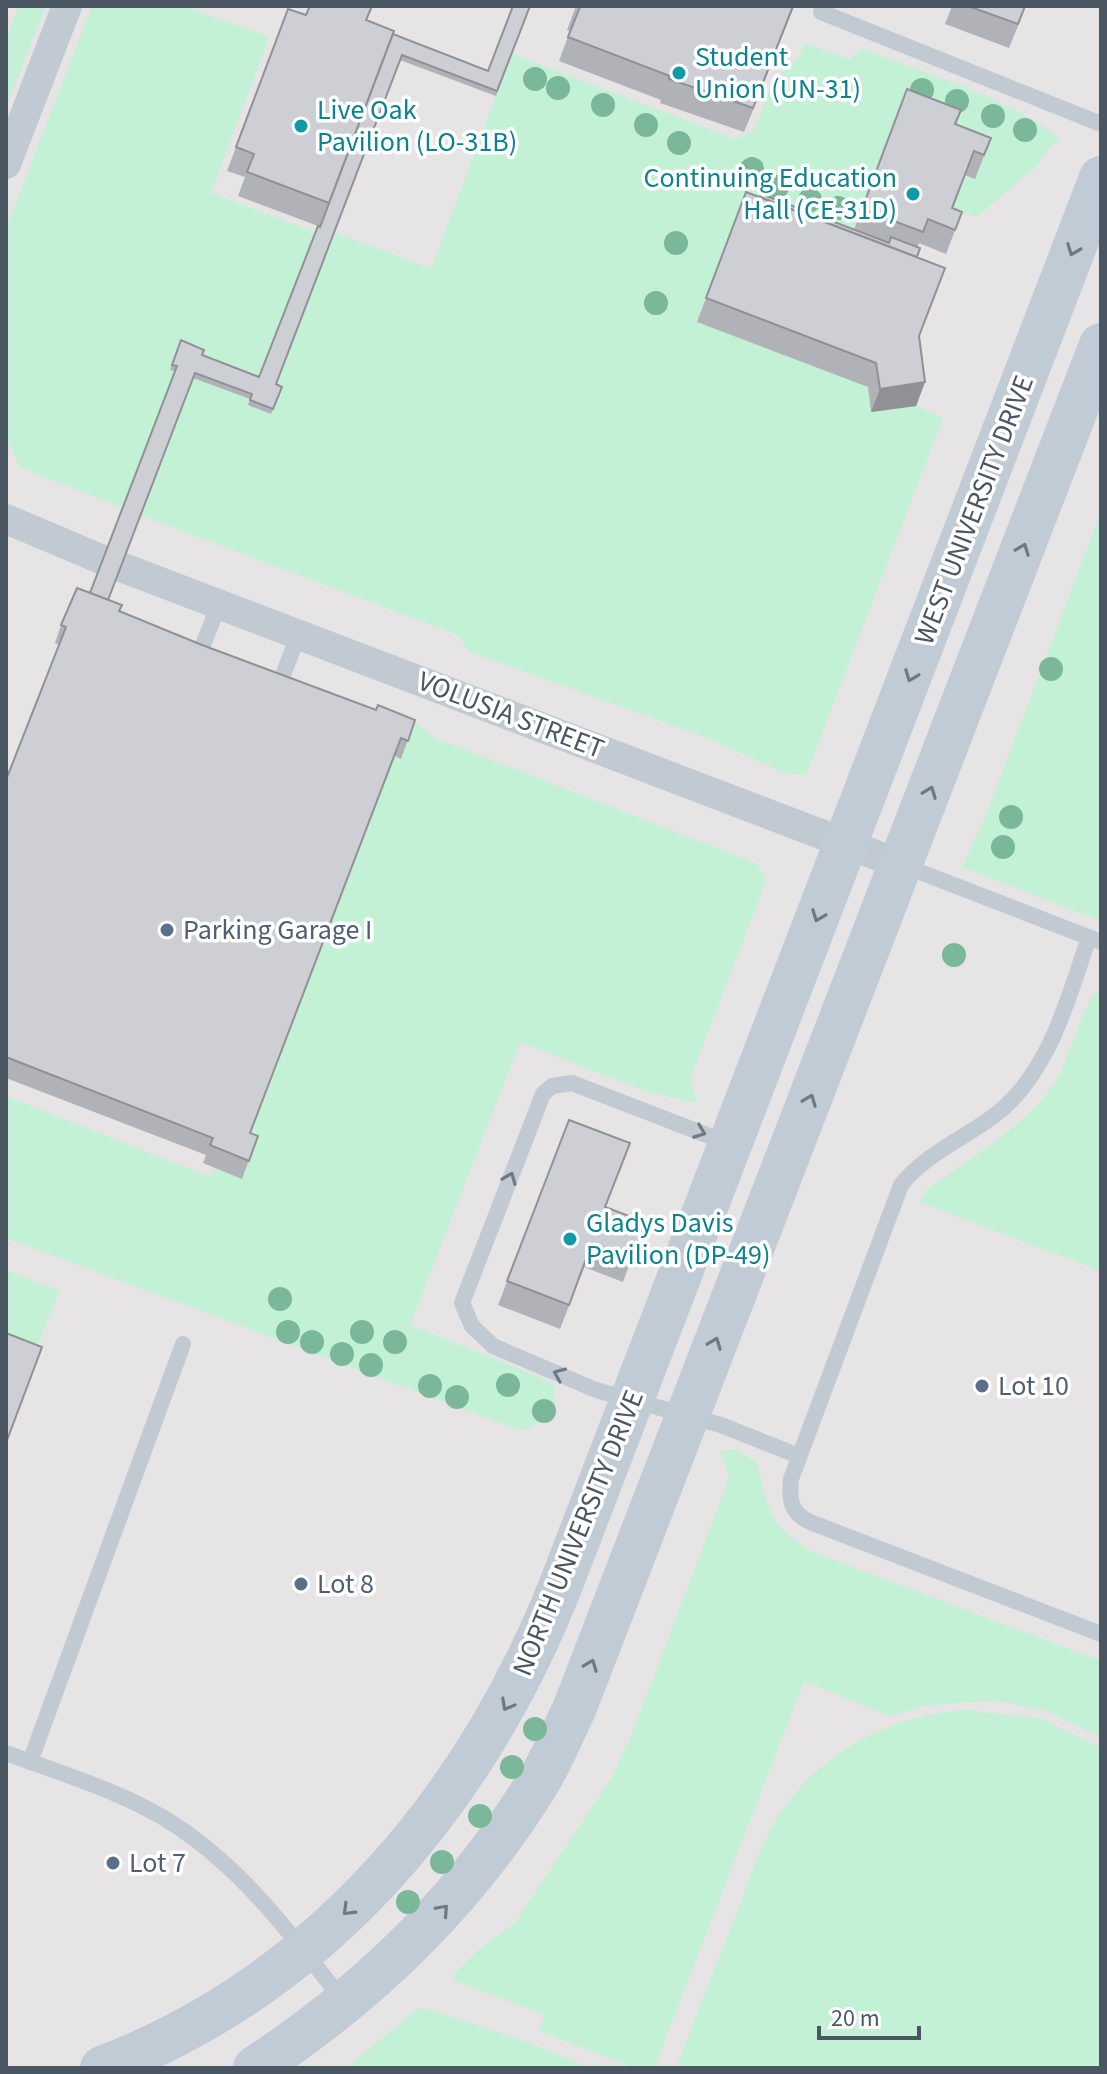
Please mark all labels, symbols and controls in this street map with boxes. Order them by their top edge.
place label: Student Union (UN-31) [695,37,861,109]
marker: Student Union (UN-31) [670,64,688,82]
place label: Live Oak Pavilion (LO-31B) [317,90,517,162]
marker: Live Oak Pavilion (LO-31B) [292,117,310,135]
place label: Continuing Education Hall (CE-31D) [643,158,897,230]
marker: Continuing Education Hall (CE-31D) [904,185,922,203]
one-way arrow [1066,243,1083,257]
street label: WEST UNIVERSITY DRIVE [904,370,1044,650]
one-way arrow [1013,543,1030,557]
street label: VOLUSIA STREET [412,661,610,769]
one-way arrow [904,668,921,682]
one-way arrow [920,786,937,800]
one-way arrow [812,908,828,922]
place label: Parking Garage I [183,910,372,950]
marker: Parking Garage I [158,921,176,939]
one-way arrow [800,1094,817,1108]
one-way arrow [692,1122,706,1139]
one-way arrow [500,1172,517,1186]
place label: Gladys Davis Pavilion (DP-49) [586,1203,771,1275]
marker: Gladys Davis Pavilion (DP-49) [561,1230,579,1248]
one-way arrow [705,1337,722,1351]
place label: Lot 10 [998,1366,1069,1406]
one-way arrow [553,1368,567,1384]
marker: Lot 10 [973,1377,991,1395]
street label: NORTH UNIVERSITY DRIVE [502,1384,654,1682]
place label: Lot 8 [317,1564,374,1604]
marker: Lot 8 [292,1575,310,1593]
one-way arrow [581,1659,598,1673]
one-way arrow [501,1696,517,1711]
place label: Lot 7 [129,1843,186,1883]
marker: Lot 7 [104,1854,122,1872]
one-way arrow [343,1901,357,1915]
one-way arrow [434,1905,448,1920]
scale bar [819,1990,919,2040]
text: 20 m [831,2001,880,2036]

